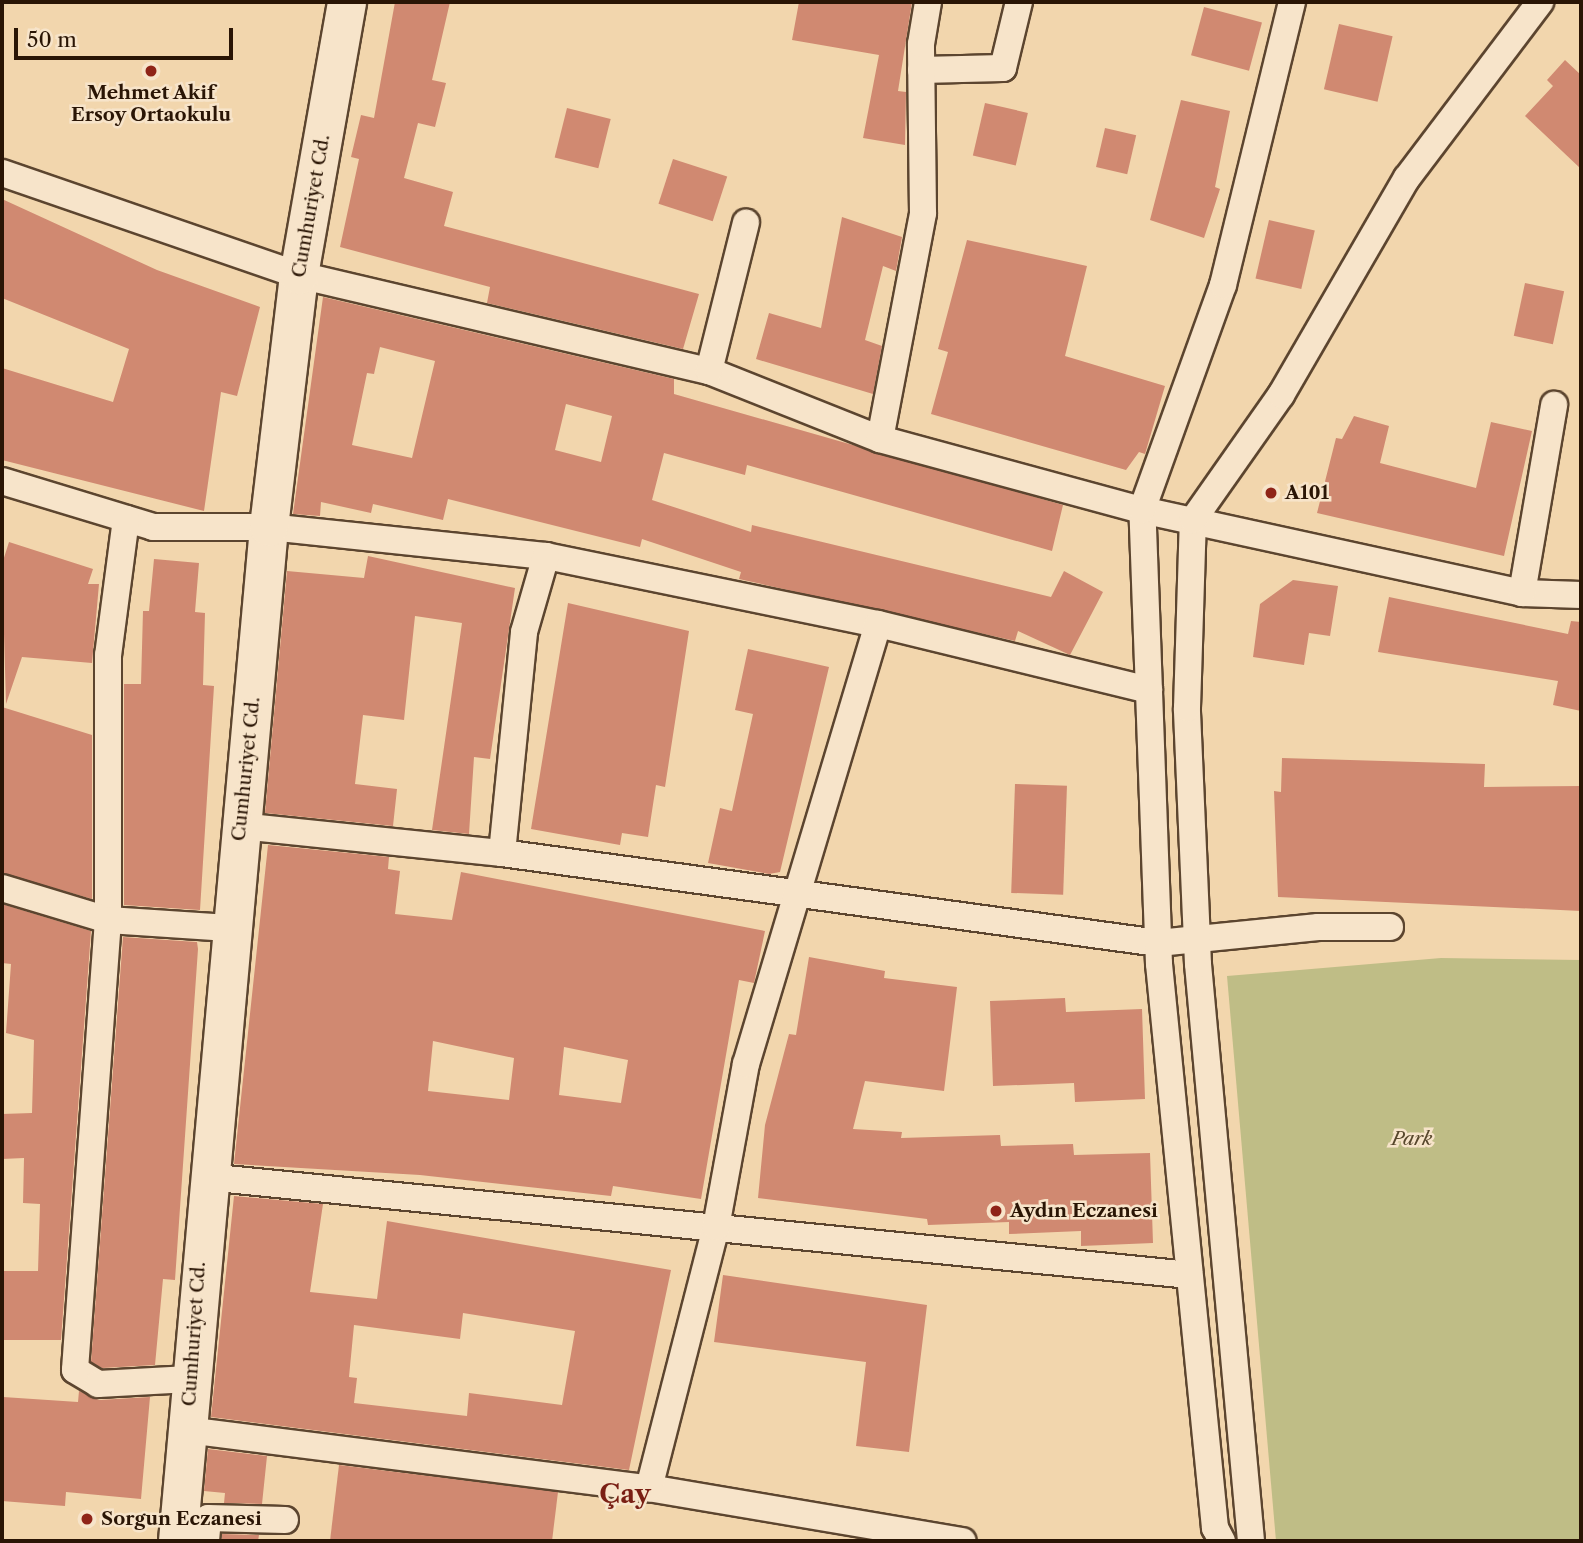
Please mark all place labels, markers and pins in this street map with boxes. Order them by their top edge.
marker: Mehmet Akif Ersoy Ortaokulu [143,63,159,79]
place label: Mehmet Akif Ersoy Ortaokulu [71,82,231,126]
place label: A101 [1285,482,1329,504]
marker: A101 [1263,485,1279,501]
place label: Aydın Eczanesi [1010,1200,1158,1222]
marker: Aydın Eczanesi [988,1203,1004,1219]
place label: Sorgun Eczanesi [101,1508,262,1530]
marker: Sorgun Eczanesi [79,1511,95,1527]

